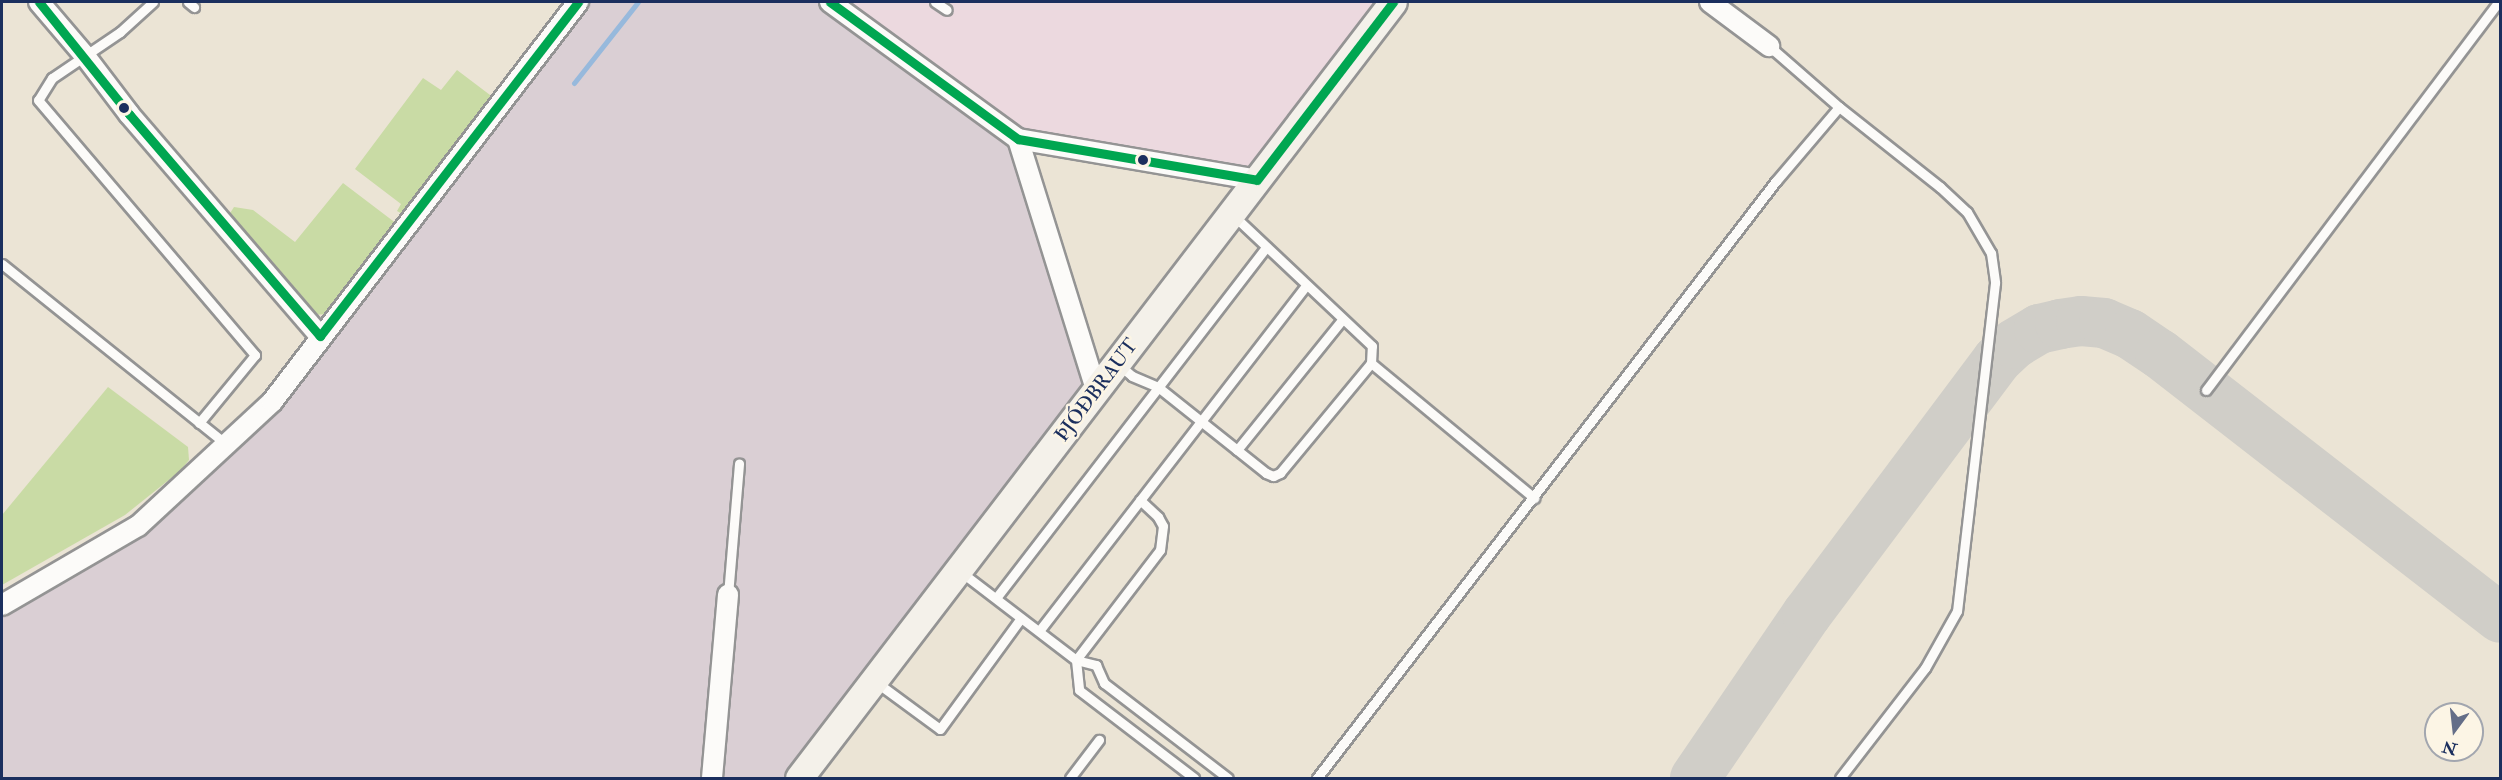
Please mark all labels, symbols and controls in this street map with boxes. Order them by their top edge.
unlabelled marker [118,102,130,114]
unlabelled marker [1137,154,1149,166]
street label: ÞJÓÐBRAUT [1049,334,1143,446]
north arrow [2424,702,2484,762]
text: N [2440,736,2459,759]

